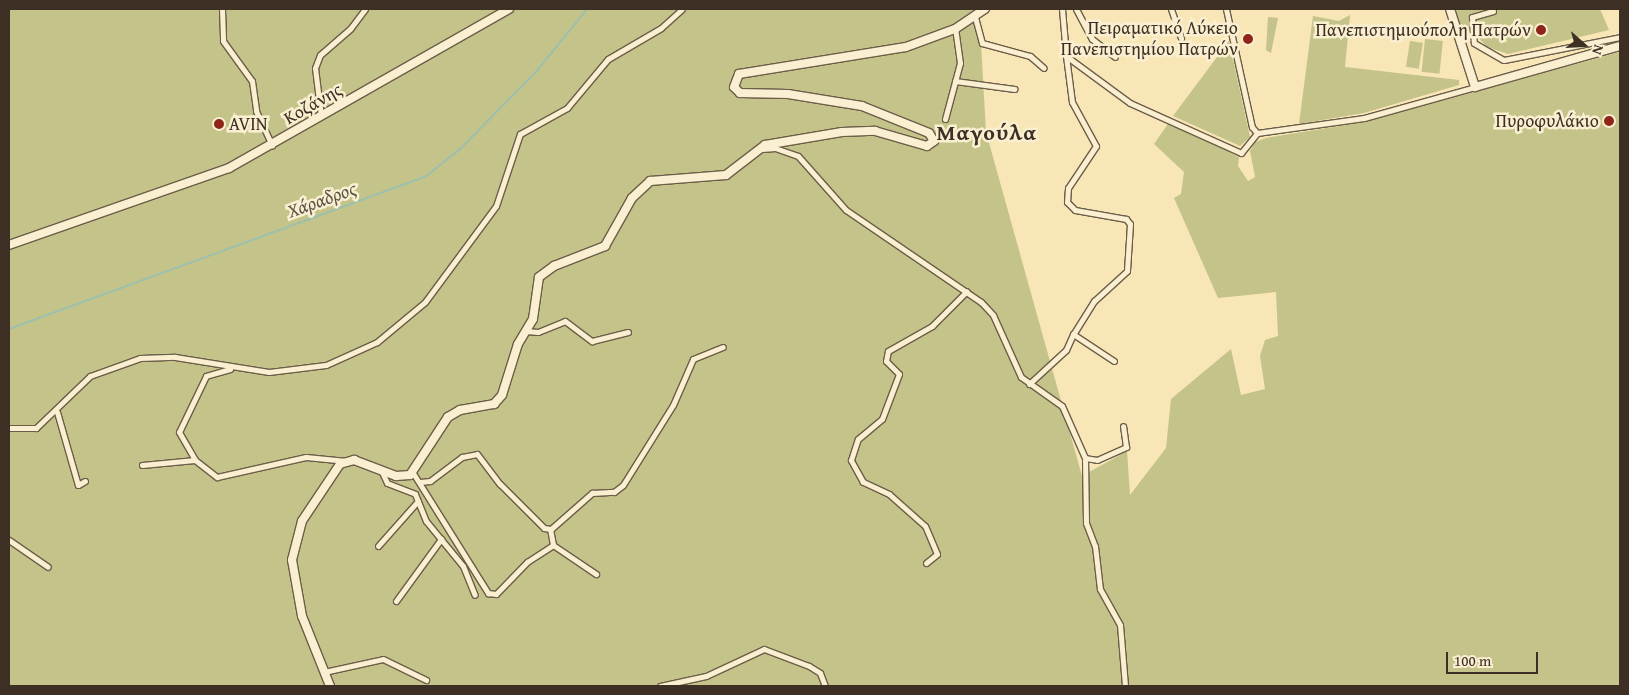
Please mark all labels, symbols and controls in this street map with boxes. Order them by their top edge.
place label: Πειραματικό Λύκειο Πανεπιστημίου Πατρών [1061,18,1238,60]
place label: Πανεπιστημιούπολη Πατρών [1316,19,1531,41]
north arrow [1559,20,1609,70]
marker: Πανεπιστημιούπολη Πατρών [1535,24,1547,36]
marker: Πειραματικό Λύκειο Πανεπιστημίου Πατρών [1242,33,1254,45]
text: N [1587,42,1609,58]
street label: Κοζάνης [280,79,346,129]
place label: Πυροφυλάκιο [1495,110,1599,132]
place label: AVIN [229,113,268,135]
marker: Πυροφυλάκιο [1603,115,1615,127]
marker: AVIN [213,118,225,130]
district label: Μαγούλα [936,120,1038,146]
water label: Χάραδρος [284,177,360,223]
scale bar [1449,642,1542,674]
text: 100 m [1454,650,1491,671]

